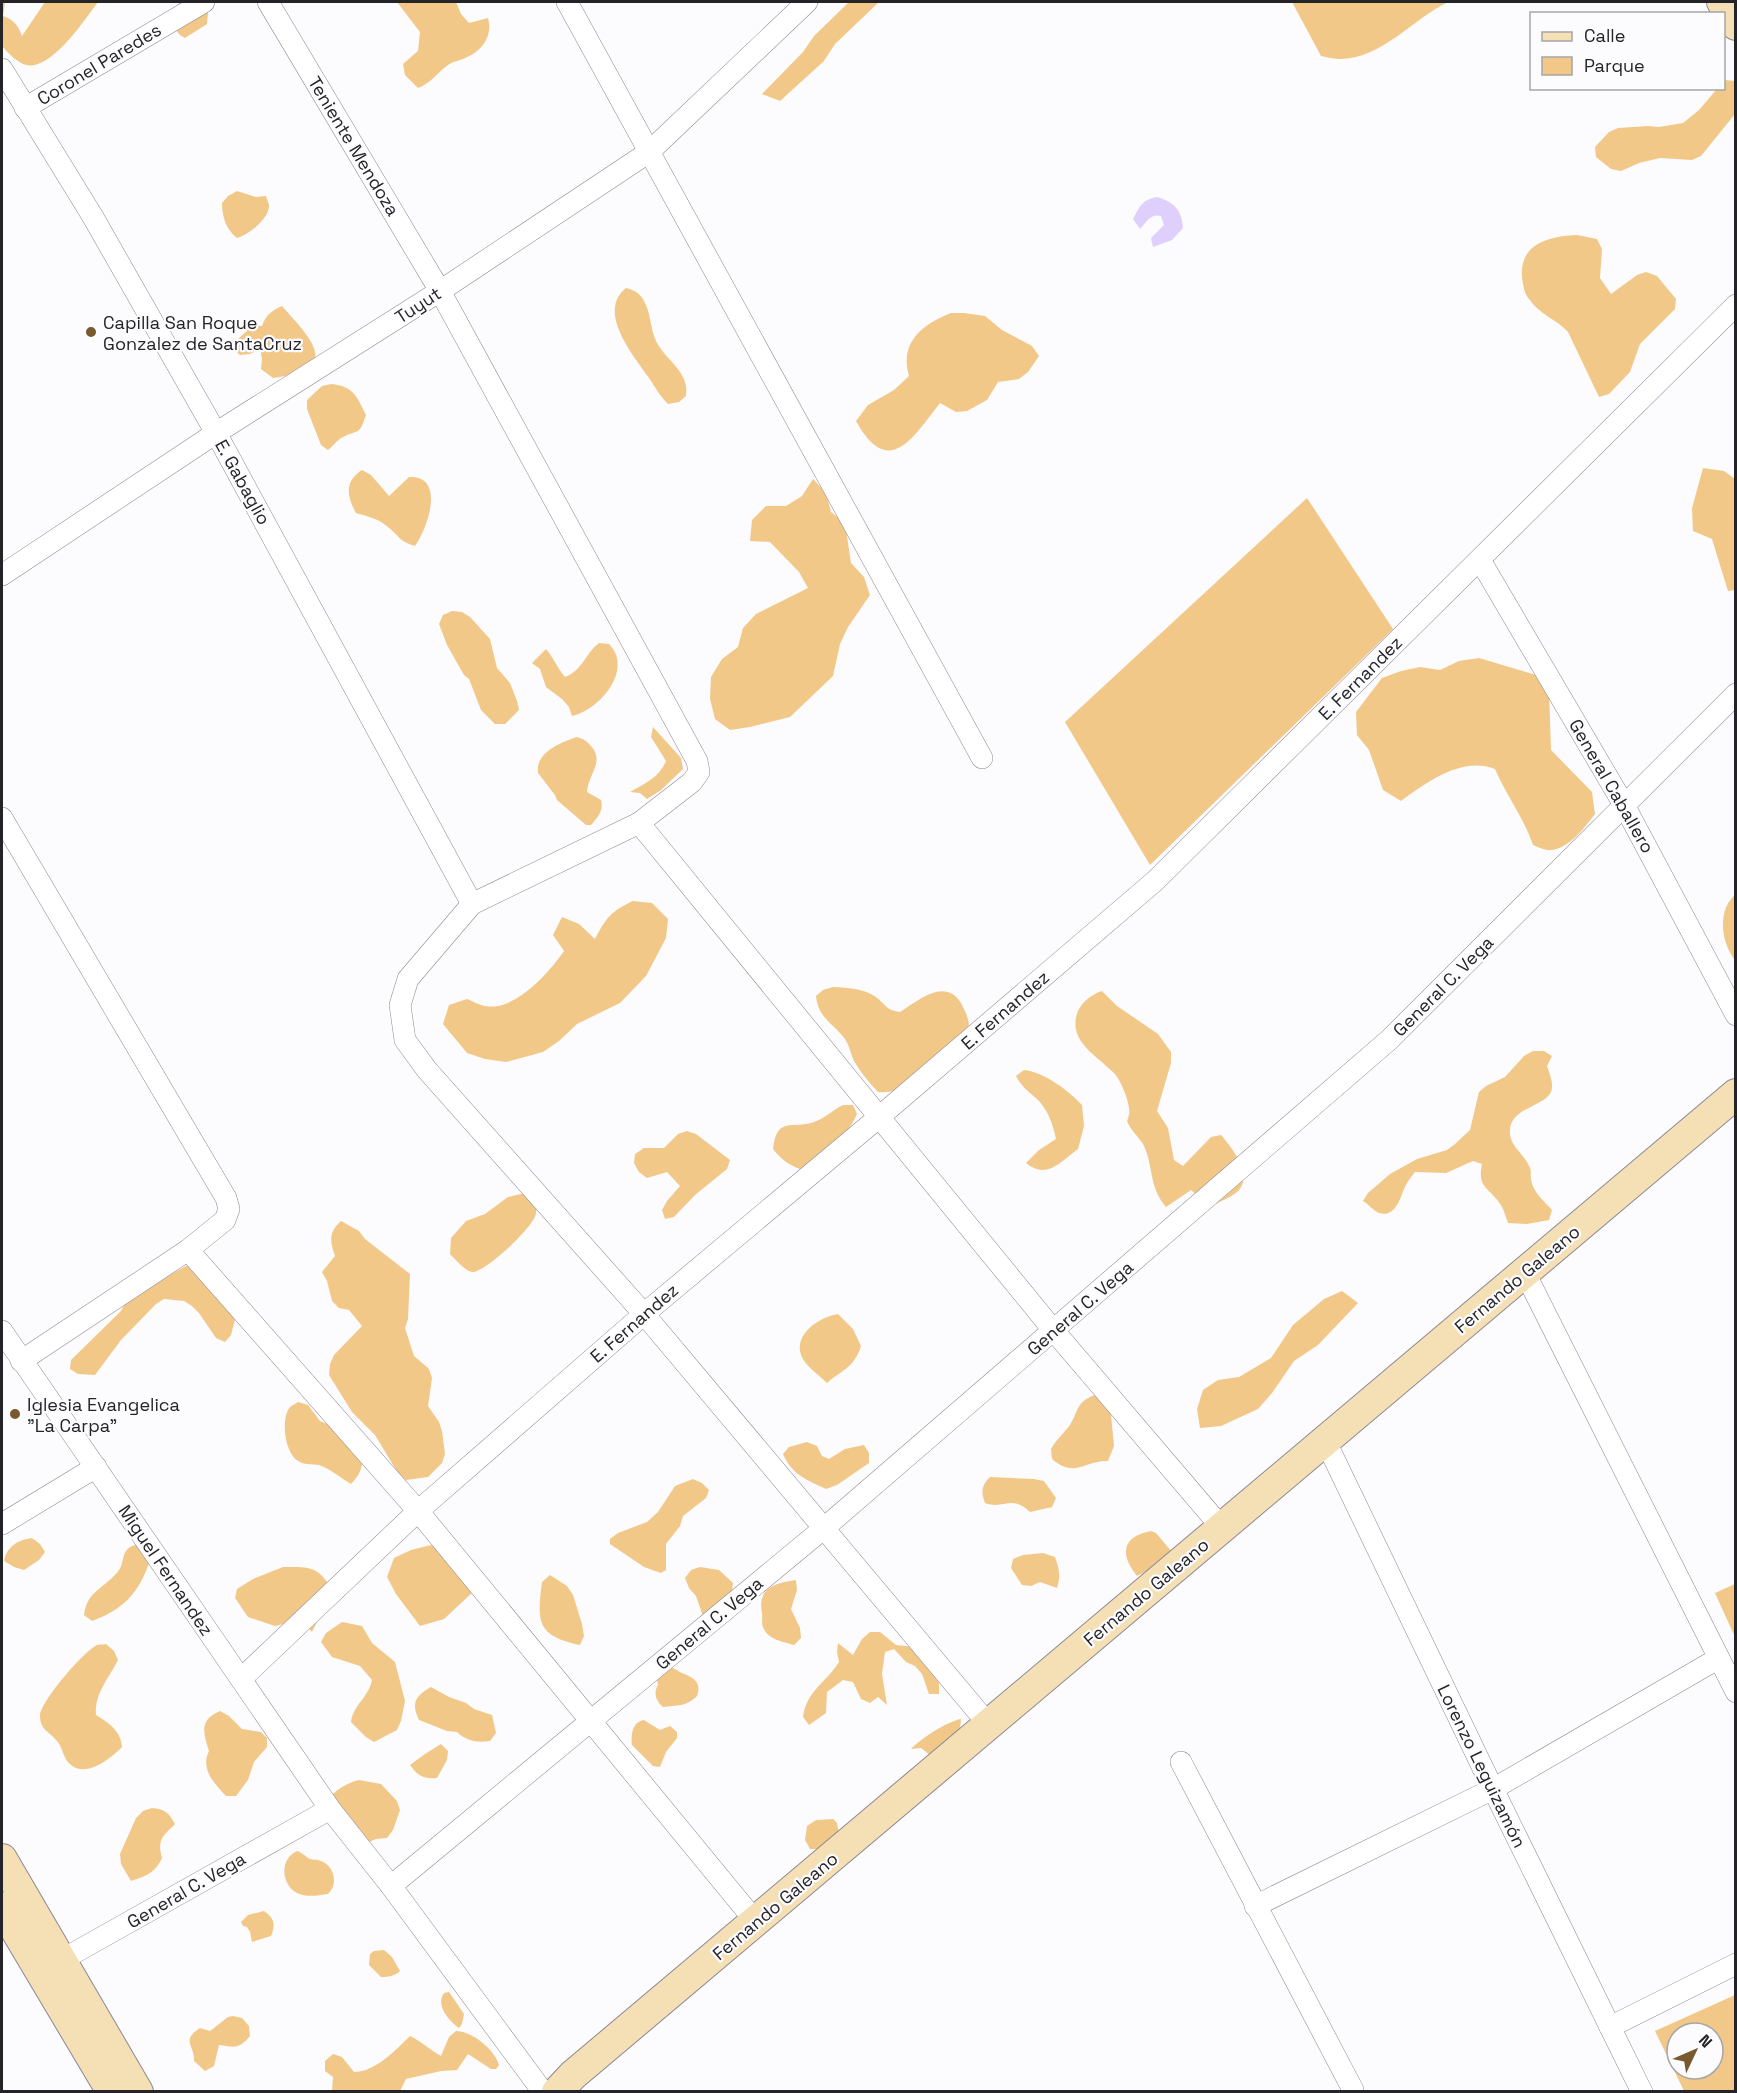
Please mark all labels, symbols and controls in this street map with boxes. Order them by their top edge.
legend [1530,12,1725,90]
street label: Coronel Paredes [33,18,165,110]
text: Calle [1584,24,1625,47]
text: Parque [1584,54,1645,77]
street label: Teniente Mendoza [303,72,405,220]
street label: Tuyut [391,282,445,328]
place label: Capilla San Roque Gonzalez de SantaCruz [103,311,302,355]
marker: Capilla San Roque Gonzalez de SantaCruz [84,325,98,339]
street label: E. Gabaglio [210,435,276,529]
street label: E. Fernandez [1313,631,1407,725]
street label: General Caballero [1564,715,1660,857]
street label: General C. Vega [1388,931,1498,1041]
street label: E. Fernandez [956,965,1054,1055]
street label: Fernando Galeano [1450,1220,1584,1338]
street label: General C. Vega [1022,1256,1138,1360]
street label: E. Fernandez [585,1278,683,1368]
place label: Iglesia Evangelica "La Carpa" [27,1393,180,1437]
marker: Iglesia Evangelica "La Carpa" [8,1407,22,1421]
street label: Miguel Fernandez [114,1500,218,1640]
street label: Fernando Galeano [1079,1533,1213,1651]
street label: General C. Vega [651,1571,767,1675]
street label: Lorenzo Leguizamón [1433,1681,1531,1851]
street label: General C. Vega [123,1847,249,1933]
street label: Fernando Galeano [708,1847,842,1965]
north arrow [1665,2021,1725,2081]
text: N [1694,2030,1717,2052]

